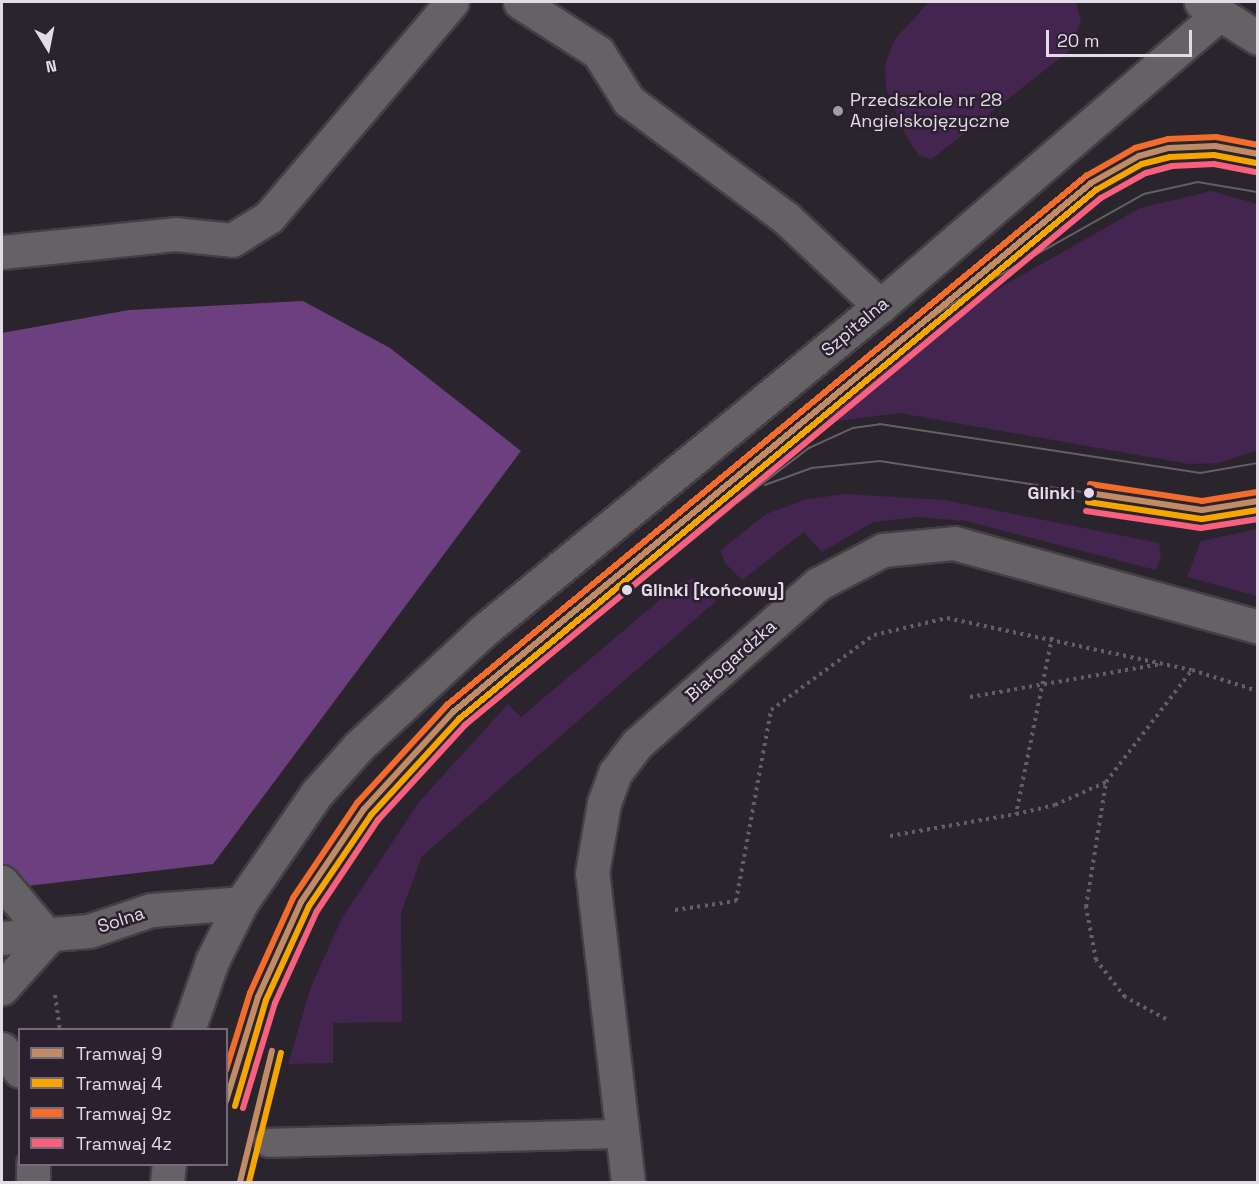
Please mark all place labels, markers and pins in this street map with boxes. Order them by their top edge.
place label: Przedszkole nr 28 Angielskojęzyczne [850,90,1010,132]
marker: Przedszkole nr 28 Angielskojęzyczne [831,104,845,118]
place label: Glinki [1027,482,1075,504]
marker: Glinki [1080,484,1098,502]
place label: Glinki [końcowy] [641,579,784,601]
marker: Glinki [końcowy] [618,581,636,599]

